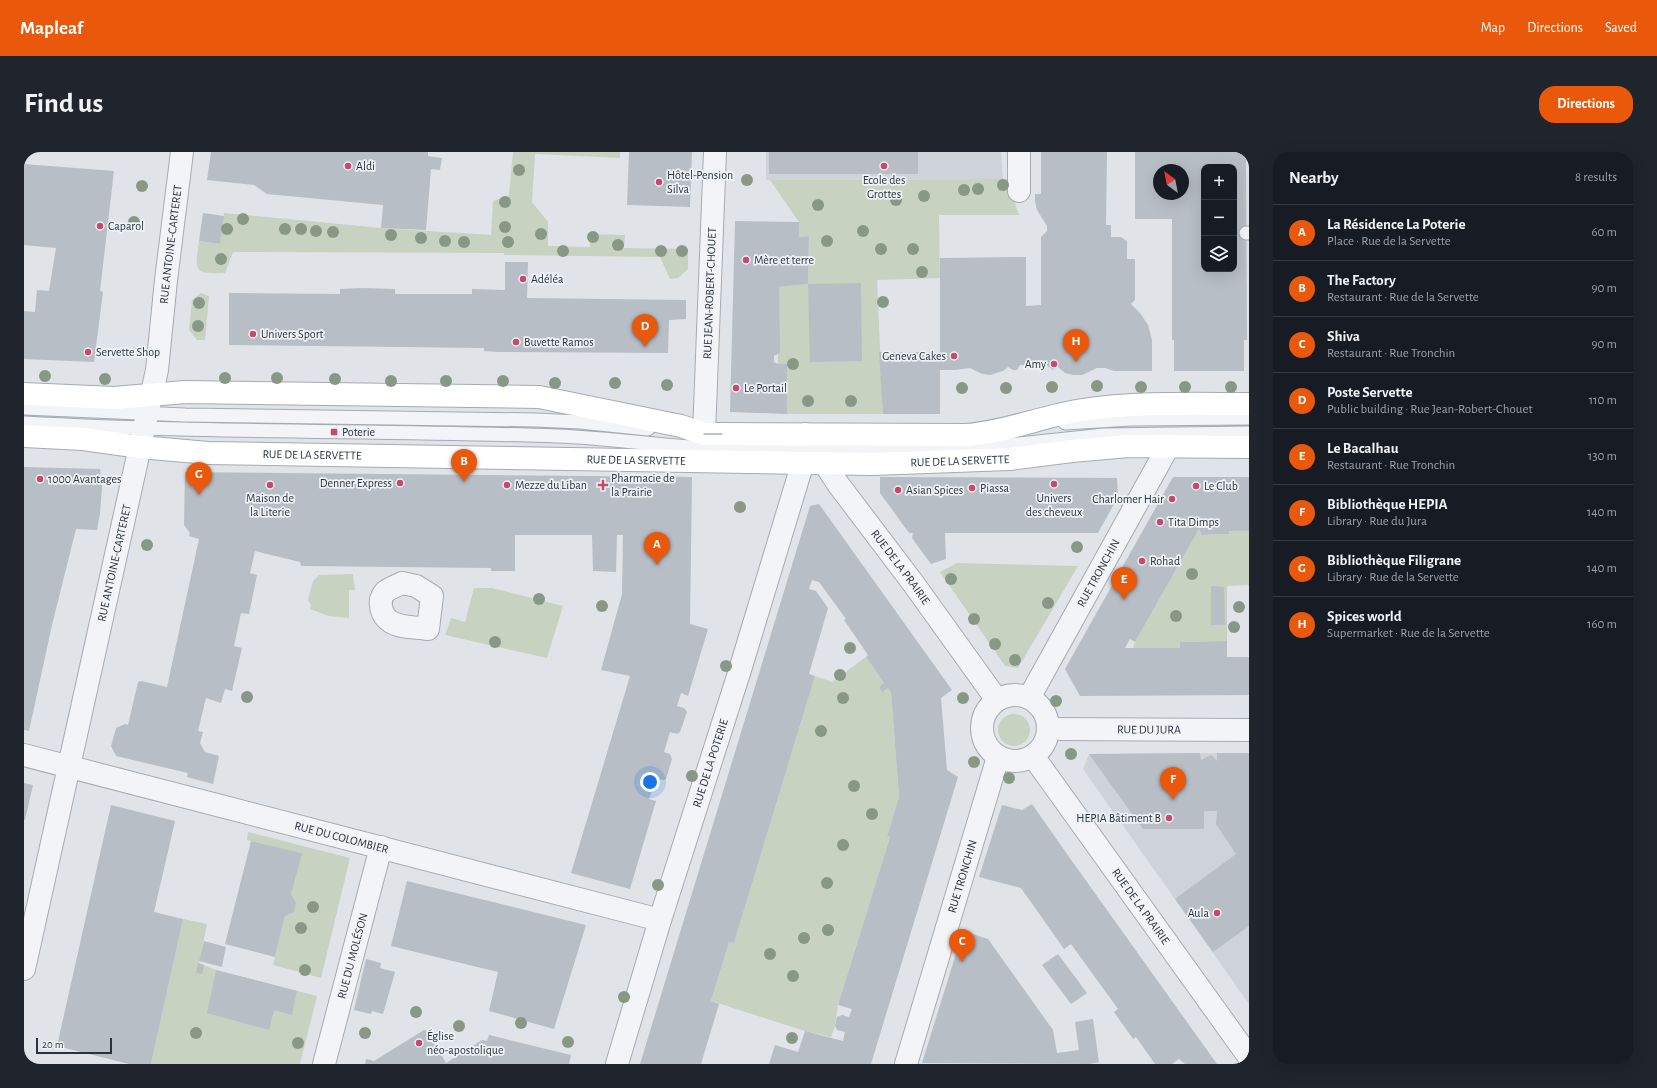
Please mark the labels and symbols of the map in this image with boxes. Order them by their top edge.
place label: Aldi [356,160,375,172]
marker: Aldi [343,161,353,171]
marker: Ecole des Grottes [879,161,889,171]
north arrow [1153,164,1189,200]
place label: Hôtel-Pension Silva [667,169,733,195]
place label: Ecole des Grottes [863,174,905,200]
marker: Hôtel-Pension Silva [654,177,664,187]
street label: RUE ANTOINE-CARTERET [158,184,184,304]
place label: Caparol [108,220,144,232]
marker: Caparol [95,221,105,231]
street label: RUE JEAN-ROBERT-CHOUET [701,227,718,359]
place label: Mère et terre [754,254,814,266]
marker: Mère et terre [741,255,751,265]
place label: Adéléa [531,273,564,285]
marker: Adéléa [518,274,528,284]
pin: D [632,314,658,347]
place label: Univers Sport [261,328,324,340]
marker: Univers Sport [248,329,258,339]
pin: H [1063,329,1089,362]
place label: Buvette Ramos [524,336,594,348]
marker: Buvette Ramos [511,337,521,347]
place label: Servette Shop [96,346,160,358]
marker: Servette Shop [83,347,93,357]
place label: Geneva Cakes [882,350,946,362]
marker: Geneva Cakes [949,351,959,361]
place label: Amy [1025,358,1046,371]
marker: Amy [1049,359,1059,369]
place label: Le Portail [744,382,787,394]
marker: Le Portail [731,383,741,393]
place label: Poterie [342,426,375,438]
marker: Poterie [329,427,339,437]
street label: RUE DE LA SERVETTE [262,448,362,462]
pin: B [451,449,477,482]
street label: RUE DE LA SERVETTE [586,453,686,467]
street label: RUE DE LA SERVETTE [910,453,1010,469]
pin: G [186,462,212,495]
place label: Pharmacie de la Prairie [611,472,675,498]
place label: 1000 Avantages [48,473,122,485]
marker: 1000 Avantages [35,474,45,484]
place label: Denner Express [320,477,392,489]
marker: Denner Express [395,478,405,488]
place label: Mezze du Liban [515,479,587,491]
marker: Univers des cheveux [1049,479,1059,489]
marker: Maison de la Literie [265,480,275,490]
marker: Mezze du Liban [502,480,512,490]
marker: Pharmacie de la Prairie [598,480,608,490]
place label: Le Club [1204,480,1238,492]
marker: Le Club [1191,481,1201,491]
place label: Piassa [980,482,1010,494]
marker: Piassa [967,483,977,493]
place label: Asian Spices [906,484,963,496]
marker: Asian Spices [893,485,903,495]
place label: Maison de la Literie [246,492,294,518]
place label: Univers des cheveux [1026,492,1082,518]
place label: Charlomer Hair [1092,493,1164,505]
marker: Charlomer Hair [1167,494,1177,504]
street label: RUE ANTOINE-CARTERET [95,503,133,623]
place label: Tita Dimps [1168,516,1219,528]
marker: Tita Dimps [1155,517,1165,527]
street label: RUE DE LA PRAIRIE [869,527,932,607]
pin: A [644,532,670,565]
street label: RUE TRONCHIN [1073,536,1123,610]
place label: Rohad [1150,555,1180,567]
marker: Rohad [1137,556,1147,566]
pin: E [1111,567,1137,600]
street label: RUE DE LA POTERIE [690,717,730,809]
street label: RUE DU JURA [1117,723,1181,736]
pin: F [1160,767,1186,800]
your location [640,772,660,792]
place label: HEPIA Bâtiment B [1076,812,1161,824]
marker: HEPIA Bâtiment B [1164,813,1174,823]
street label: RUE DU COLOMBIER [293,819,390,855]
street label: RUE TRONCHIN [946,838,979,914]
street label: RUE DE LA PRAIRIE [1110,866,1172,947]
place label: Aula [1188,907,1209,919]
marker: Aula [1212,908,1222,918]
street label: RUE DU MOLÉSON [335,911,369,1000]
pin: C [949,929,975,962]
place label: Église néo-apostolique [427,1029,503,1056]
scale bar [36,1036,112,1055]
marker: Église néo-apostolique [414,1038,424,1048]

